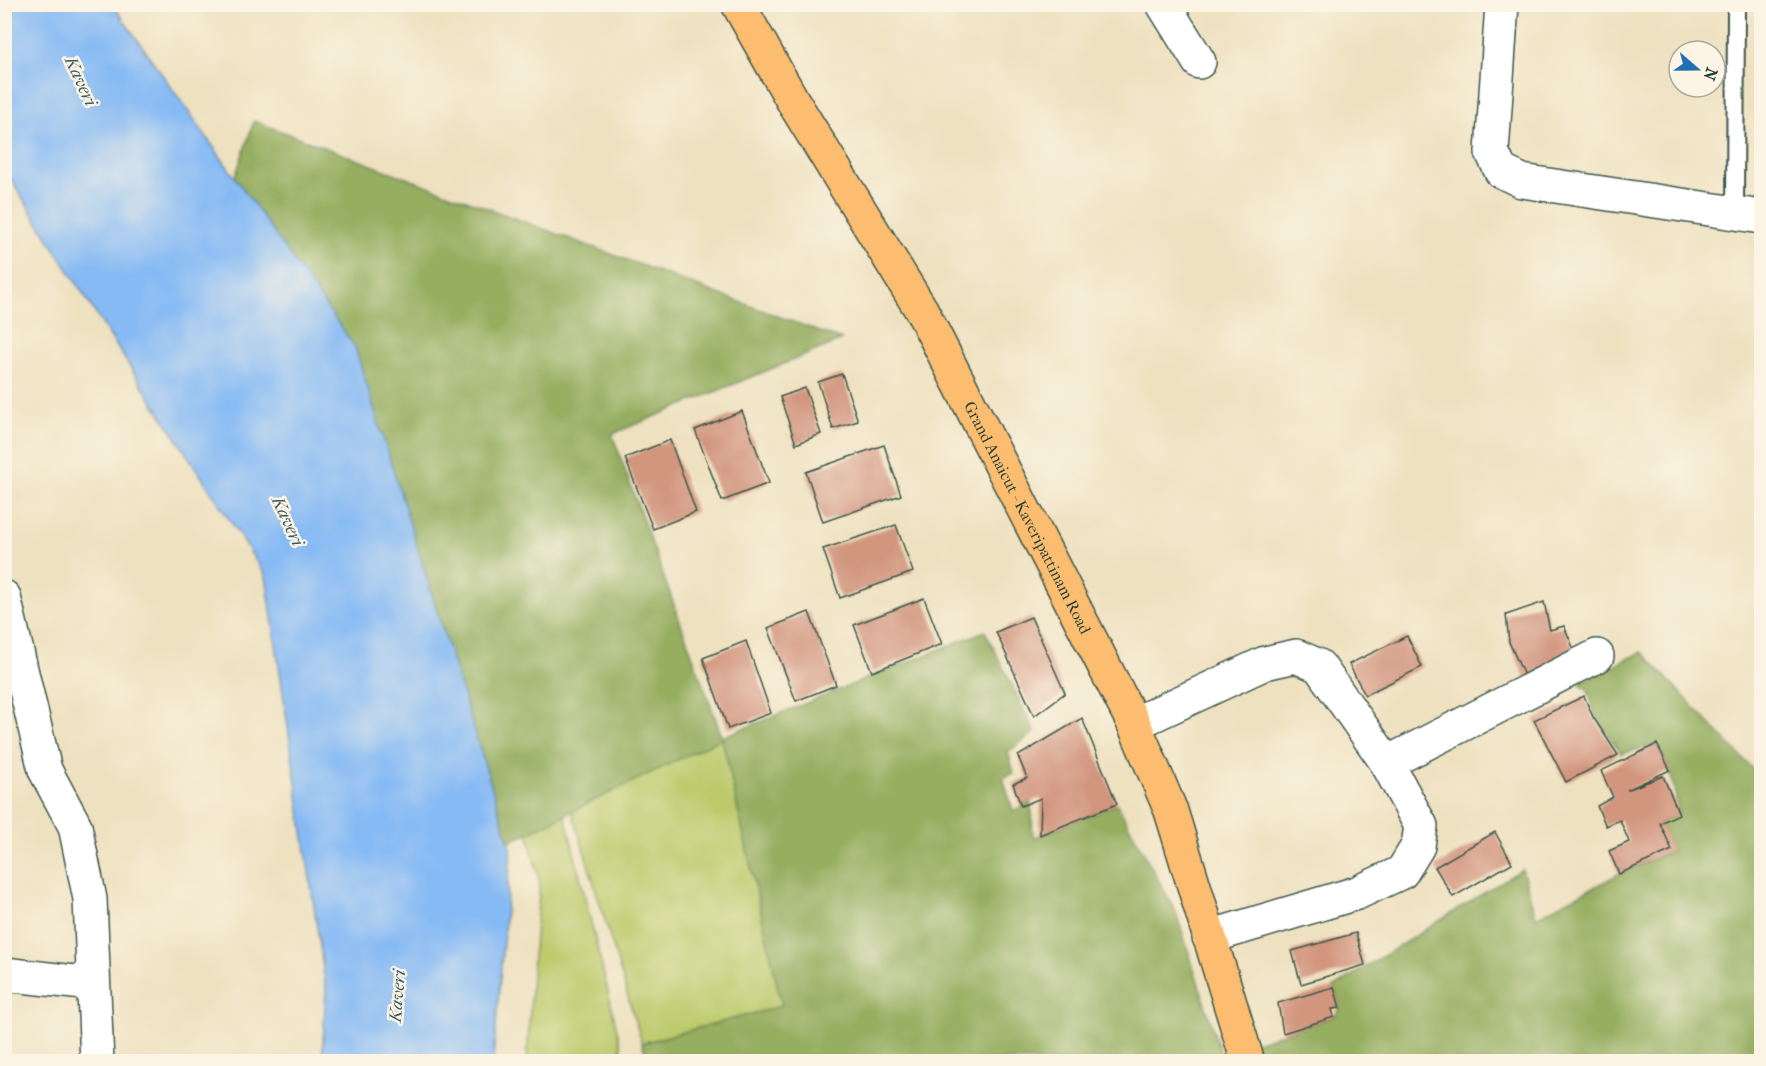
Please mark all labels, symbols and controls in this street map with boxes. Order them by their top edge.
north arrow [1667,39,1727,99]
water label: Kaveri [59,51,102,111]
text: N [1699,65,1722,84]
street label: Grand Anaicut - Kaveripattinam Road [960,398,1095,637]
water label: Kaveri [266,491,309,551]
water label: Kaveri [385,967,410,1025]

